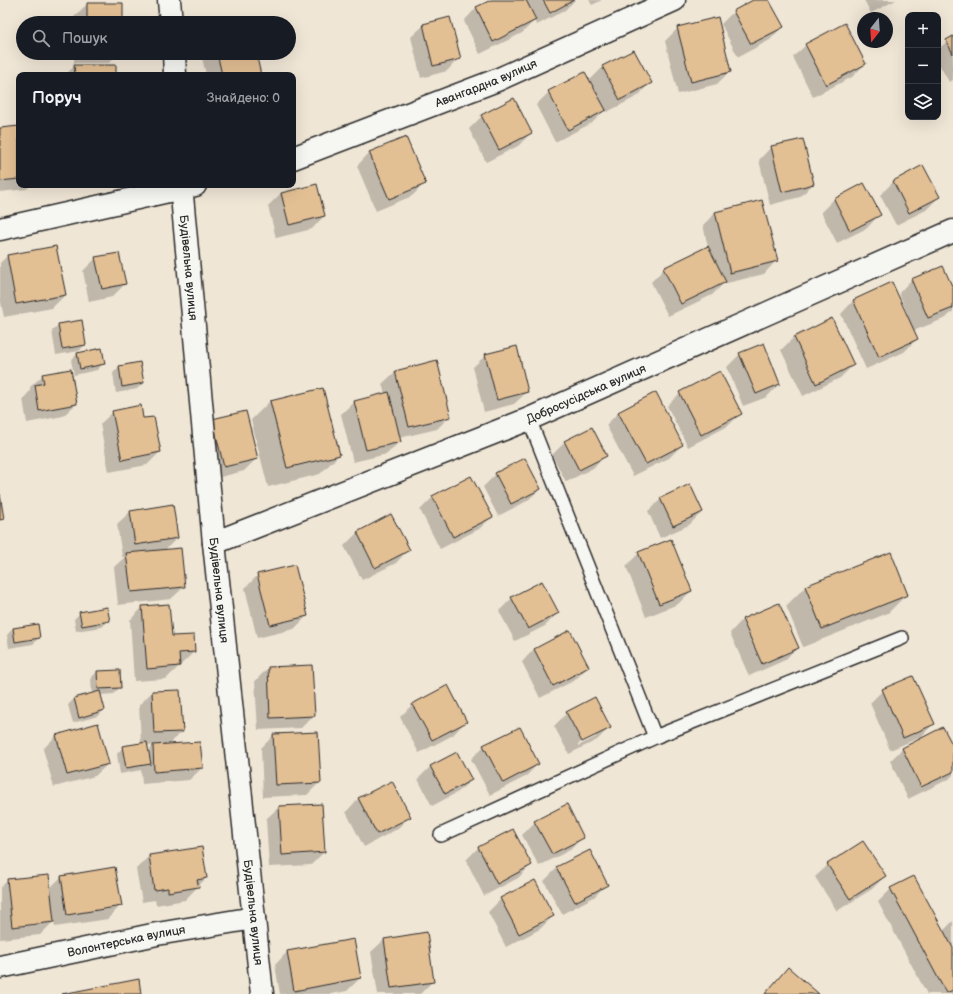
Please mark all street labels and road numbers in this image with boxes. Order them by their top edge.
street label: Авангардна вулиця [432,55,540,111]
street label: Будівельна вулиця [176,214,201,322]
street label: Добросусідська вулиця [524,360,649,427]
street label: Будівельна вулиця [206,537,232,644]
street label: Будівельна вулиця [240,859,266,966]
street label: Волонтерська вулиця [66,922,187,960]

